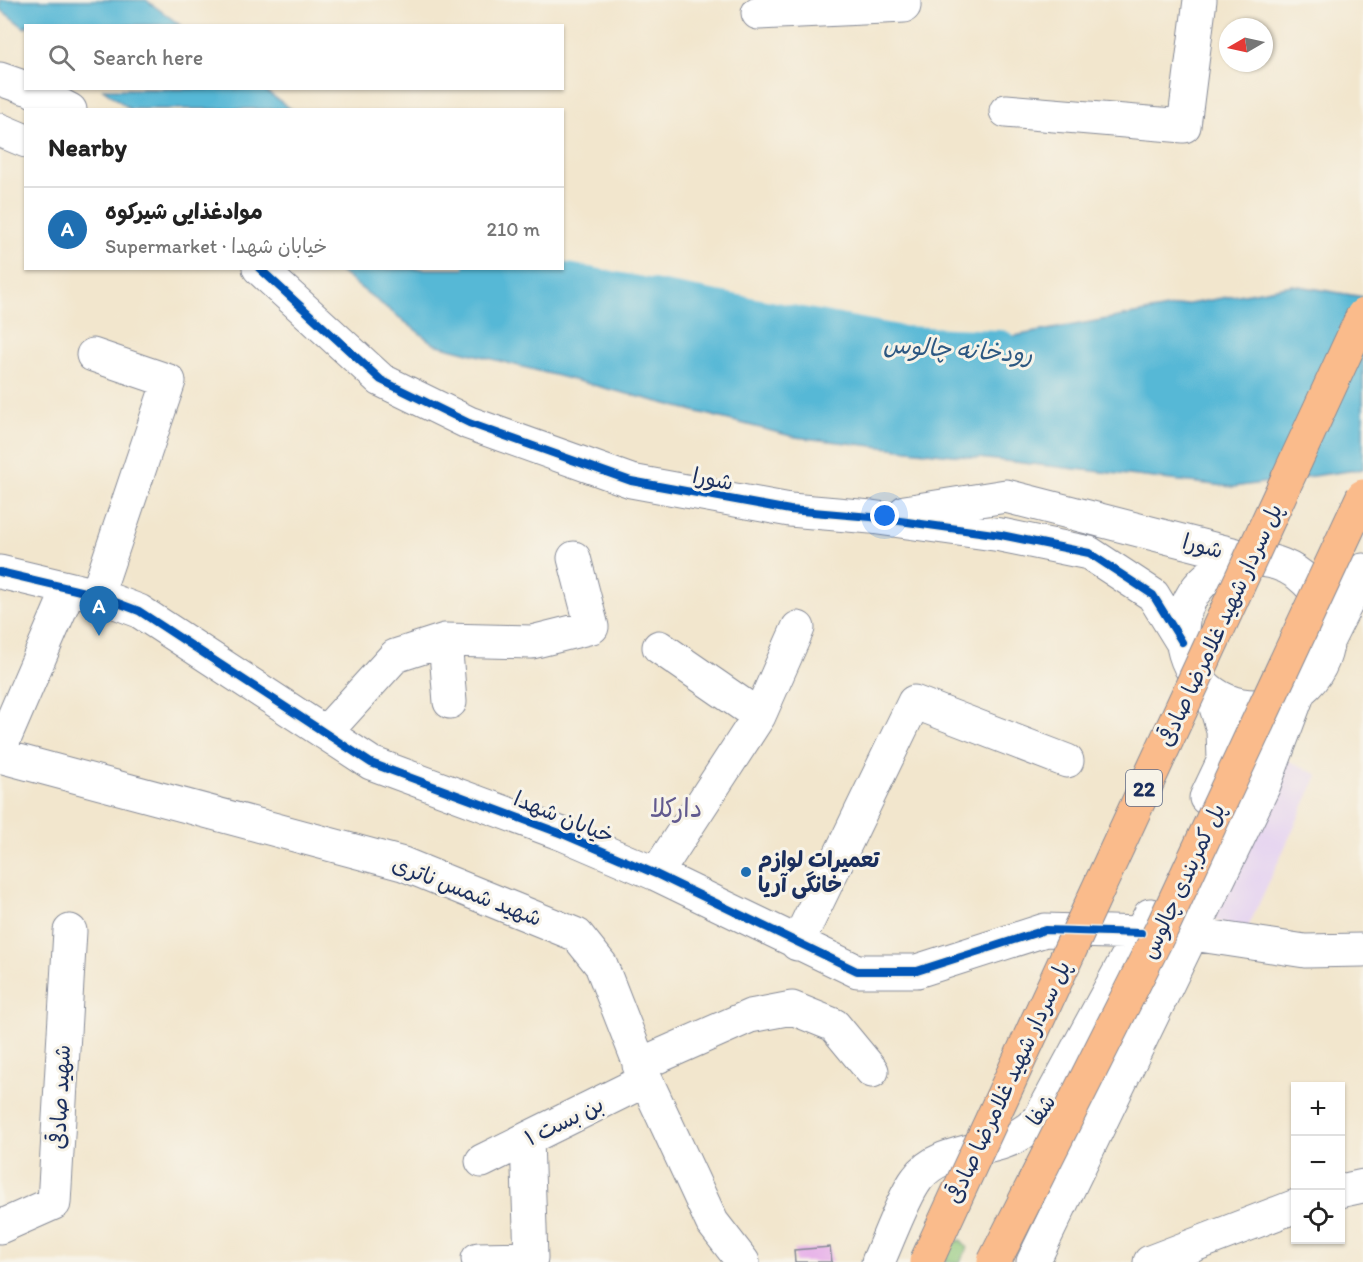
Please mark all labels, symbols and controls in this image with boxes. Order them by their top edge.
north arrow [1219,18,1273,72]
search box [24,24,564,90]
icon: search [45,41,78,74]
text: Search here [93,44,203,71]
text: Nearby [48,131,127,163]
text: موادغذایی شیرکوه [105,198,263,225]
text: A [61,217,74,241]
text: 210 m [487,217,540,241]
text: Supermarket · خیابان شهدا [105,234,327,258]
water label: رودخانه چالوس [882,329,1034,371]
street label: شورا [690,462,736,496]
street label: پل سردار شهید غلامرضا صادقی [1152,499,1289,751]
your location [870,501,899,530]
street label: شورا [1180,528,1226,564]
pin: A [80,586,118,636]
road number: 22 [1126,770,1162,806]
street label: خیابان شهدا [510,785,618,849]
district label: دارکلا [650,792,702,824]
street label: پل کمربندی چالوس [1135,799,1232,963]
place label: تعمیرات لوازم خانگی آریا [758,846,880,899]
street label: شهید شمس ناتری [388,850,546,932]
marker: تعمیرات لوازم خانگی آریا [739,865,753,879]
street label: پل سردار شهید غلامرضا صادقی [940,956,1077,1208]
street label: شهید صادقی [44,1044,76,1150]
map controls [1291,1082,1345,1244]
button: + [1291,1082,1345,1136]
street label: شفا [1021,1089,1061,1131]
street label: بن بست ۱ [520,1090,608,1152]
button: − [1291,1136,1345,1190]
button: locate [1291,1190,1345,1244]

